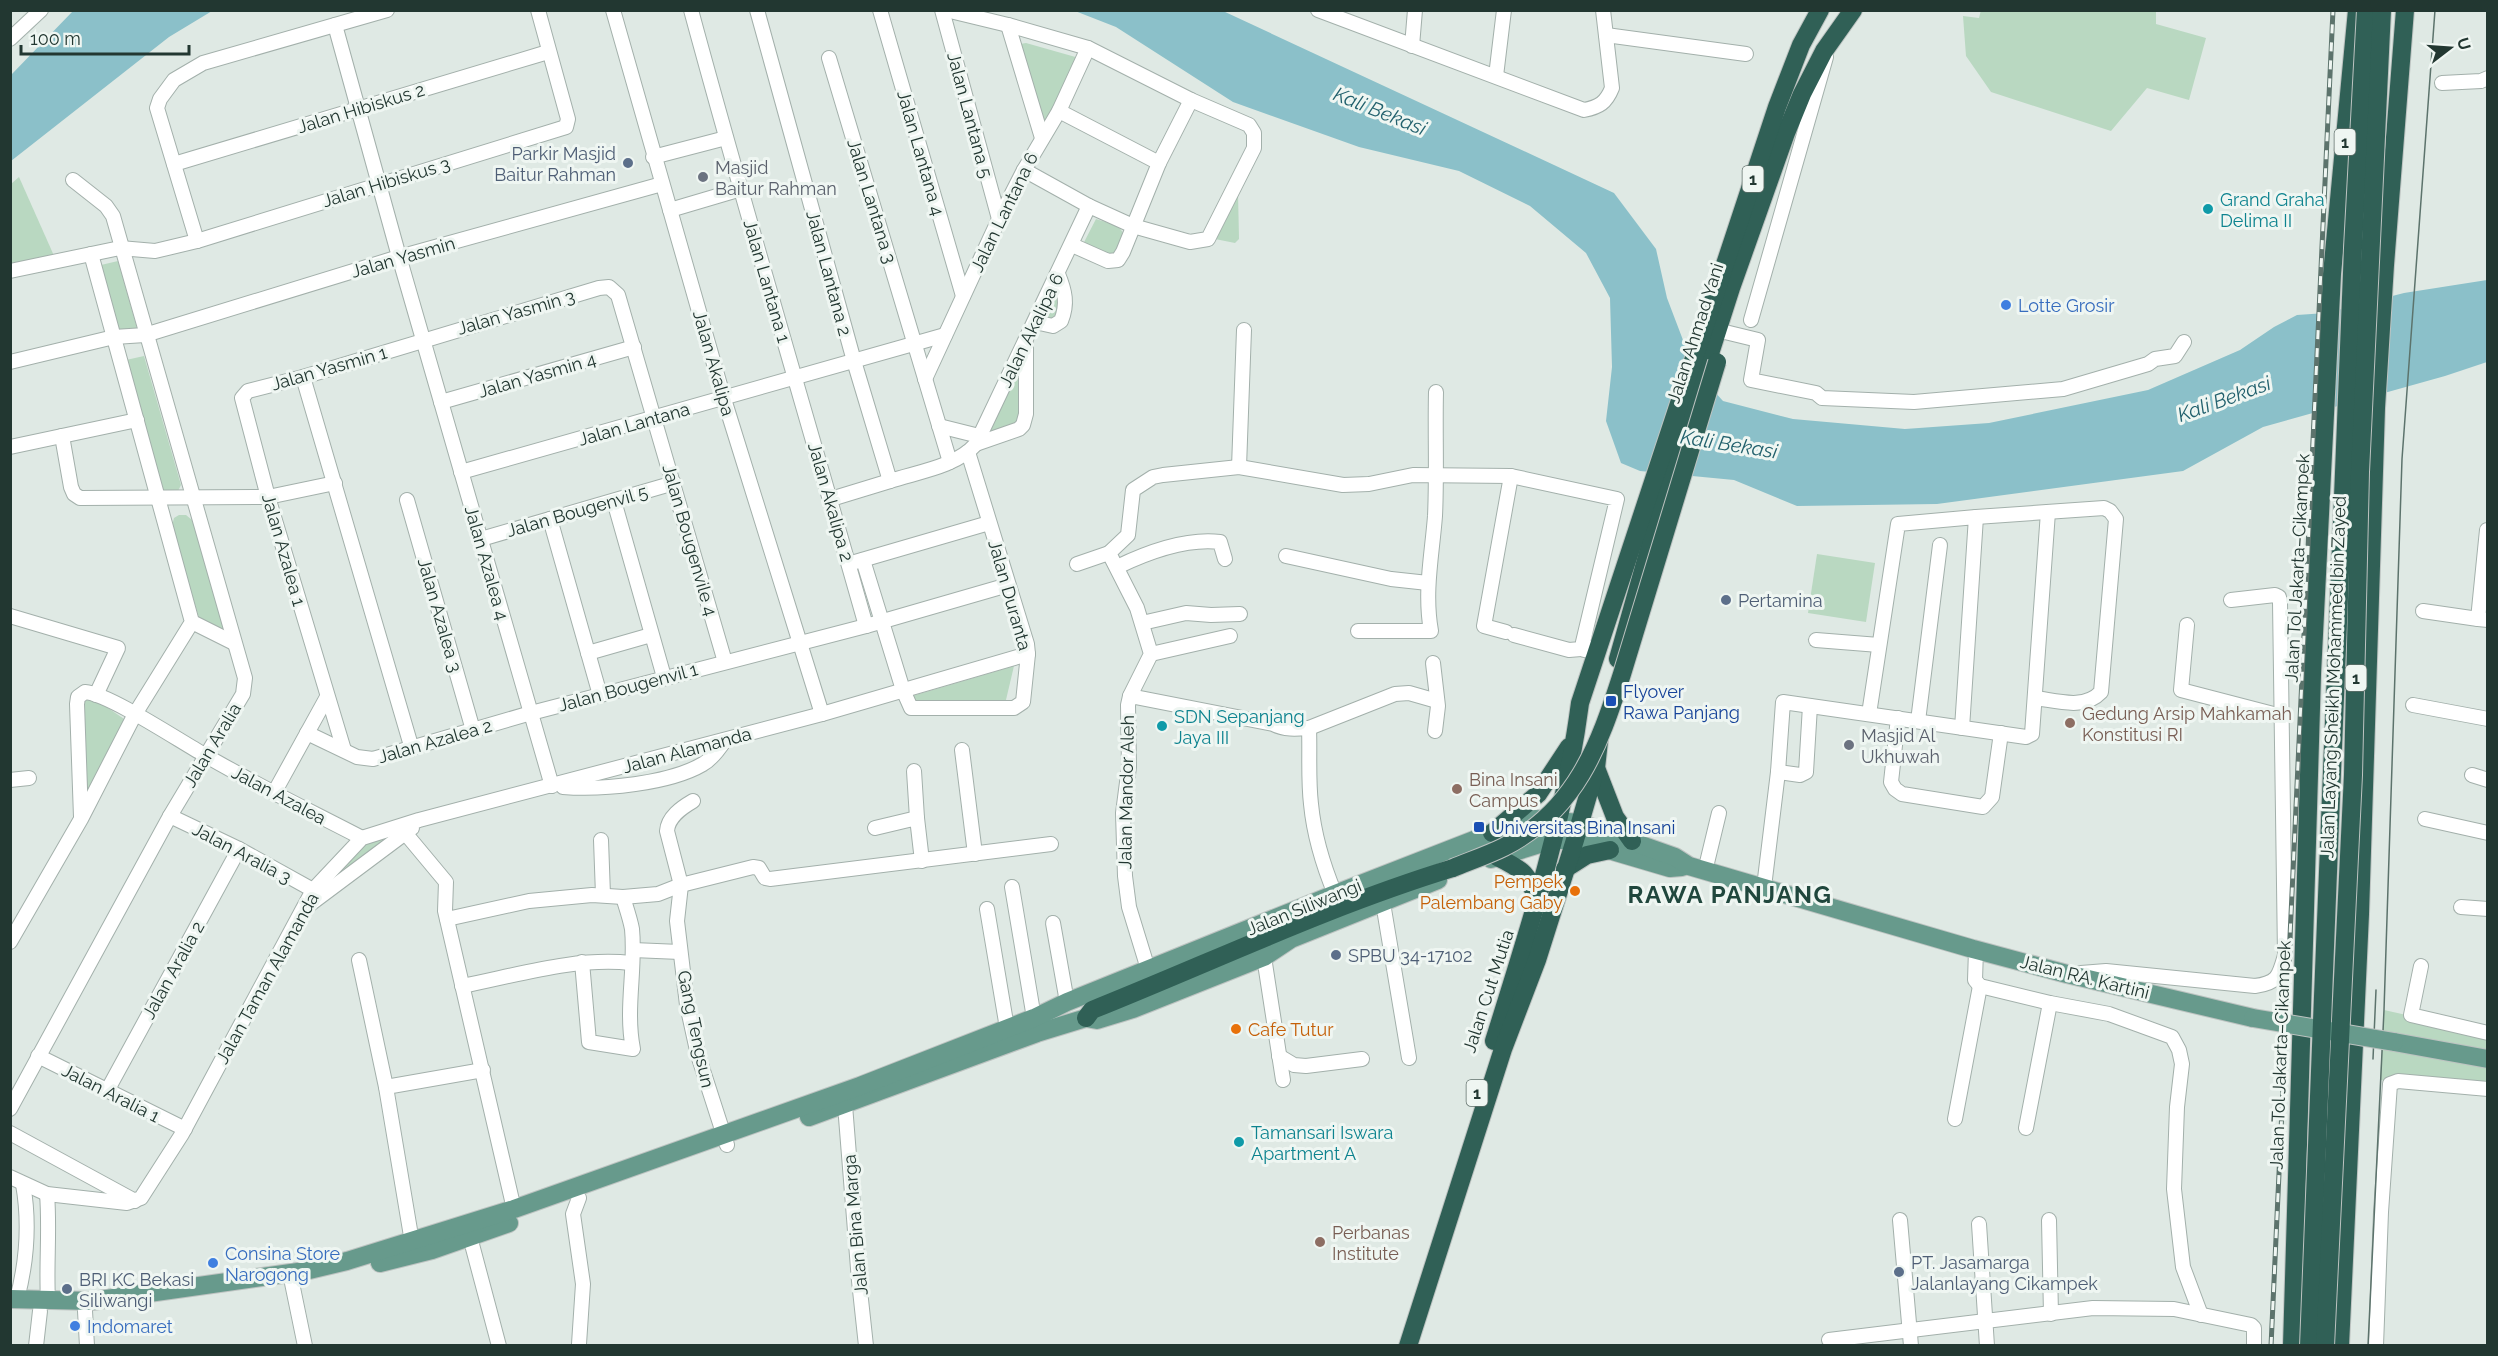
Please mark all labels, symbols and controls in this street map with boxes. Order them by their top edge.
scale bar [21,18,189,56]
north arrow [2420,18,2480,78]
text: 100 m [30,28,81,49]
text: U [2453,35,2475,52]
street label: Jalan Lantana 5 [943,50,997,180]
street label: Jalan Hibiskus 2 [295,79,427,137]
water label: Kali Bekasi [1330,82,1431,141]
street label: Jalan Lantana 4 [893,88,949,218]
road number: 1 [2334,129,2356,155]
street label: Jalan Lantana 3 [843,136,901,266]
place label: Parkir Masjid Baitur Rahman [494,143,616,185]
street label: Jalan Lantana 6 [966,149,1042,275]
street label: Jalan Hibiskus 3 [320,153,452,211]
marker: Parkir Masjid Baitur Rahman [621,156,635,170]
place label: Masjid Baitur Rahman [715,157,837,199]
road number: 1 [1742,166,1764,192]
marker: Masjid Baitur Rahman [696,170,710,184]
place label: Grand Graha Delima II [2220,189,2325,231]
marker: Grand Graha Delima II [2201,202,2215,216]
street label: Jalan Lantana 2 [802,208,856,338]
street label: Jalan Lantana 1 [739,217,795,345]
street label: Jalan Yasmin [349,232,457,282]
street label: Jalan Ahmad Yani [1662,260,1728,406]
street label: Jalan Akalipa 6 [994,269,1068,390]
street label: Jalan Yasmin 3 [455,285,577,339]
place label: Lotte Grosir [2018,295,2115,316]
marker: Lotte Grosir [1999,298,2013,312]
street label: Jalan Akalipa [689,308,739,418]
street label: Jalan Yasmin 1 [269,341,390,395]
street label: Jalan Yasmin 4 [476,348,598,402]
water label: Kali Bekasi [2174,371,2275,427]
street label: Jalan Lantana [576,398,692,450]
water label: Kali Bekasi [1679,424,1780,464]
street label: Jalan Akalipa 2 [804,440,858,564]
street label: Jalan Tol Jakarta–Cikampek [2281,453,2314,683]
street label: Jalan Bougenvile 4 [658,462,722,618]
street label: Jalan Bougenvil 5 [504,481,650,541]
street label: Jalan Azalea 1 [258,491,310,609]
street label: Jalan Layang Sheikh Mohammed bin Zayed [2316,496,2350,858]
street label: Jalan Azalea 4 [461,503,513,623]
street label: Jalan Duranta [984,537,1036,653]
street label: Jalan Azalea 3 [414,555,466,675]
place label: Pertamina [1738,590,1823,611]
marker: Pertamina [1719,593,1733,607]
street label: Jalan Bougenvil 1 [556,658,700,716]
road number: 1 [2346,665,2366,691]
place label: Flyover Rawa Panjang [1623,681,1740,723]
marker: Flyover Rawa Panjang [1604,694,1618,708]
street label: Jalan Aralia [179,699,245,791]
place label: Gedung Arsip Mahkamah Konstitusi RI [2082,703,2292,745]
place label: SDN Sepanjang Jaya III [1174,706,1305,748]
street label: Jalan Azalea 2 [376,715,494,767]
street label: Jalan Mandor Aleh [1114,715,1138,869]
marker: Gedung Arsip Mahkamah Konstitusi RI [2063,716,2077,730]
marker: SDN Sepanjang Jaya III [1155,719,1169,733]
street label: Jalan Alamanda [620,723,754,777]
place label: Masjid Al Ukhuwah [1861,725,1940,767]
marker: Masjid Al Ukhuwah [1842,738,1856,752]
street label: Jalan Azalea [228,761,330,829]
place label: Bina Insani Campus [1469,769,1558,811]
marker: Bina Insani Campus [1450,782,1464,796]
place label: Universitas Bina Insani [1491,817,1676,838]
street label: Jalan Aralia 3 [189,818,295,888]
marker: Universitas Bina Insani [1472,820,1486,834]
place label: Pempek Palembang Gaby [1420,871,1563,913]
street label: Jalan Siliwangi [1244,875,1364,939]
district label: RAWA PANJANG [1627,880,1833,909]
marker: Pempek Palembang Gaby [1568,884,1582,898]
street label: Jalan Taman Alamanda [211,889,323,1067]
street label: Jalan Aralia 2 [138,918,208,1022]
street label: Jalan Cut Mutia [1458,927,1518,1055]
street label: Jalan Tol Jakarta–Cikampek [2266,940,2295,1170]
place label: SPBU 34-17102 [1348,945,1473,966]
marker: SPBU 34-17102 [1329,948,1343,962]
street label: Jalan RA. Kartini [2018,951,2152,1003]
street label: Gang Tengsun [673,968,719,1090]
place label: Cafe Tutur [1248,1019,1334,1040]
marker: Cafe Tutur [1229,1022,1243,1036]
street label: Jalan Aralia 1 [59,1059,164,1127]
road number: 1 [1466,1080,1488,1106]
place label: Tamansari Iswara Apartment A [1251,1122,1393,1164]
marker: Tamansari Iswara Apartment A [1232,1135,1246,1149]
street label: Jalan Bina Marga [838,1154,872,1296]
place label: Perbanas Institute [1332,1222,1410,1264]
marker: Perbanas Institute [1313,1235,1327,1249]
place label: Consina Store Narogong [225,1243,340,1285]
place label: PT. Jasamarga Jalanlayang Cikampek [1911,1252,2098,1294]
marker: Consina Store Narogong [206,1256,220,1270]
marker: PT. Jasamarga Jalanlayang Cikampek [1892,1265,1906,1279]
place label: BRI KC Bekasi Siliwangi [79,1269,194,1311]
marker: BRI KC Bekasi Siliwangi [60,1282,74,1296]
place label: Indomaret [87,1316,173,1337]
marker: Indomaret [68,1319,82,1333]

